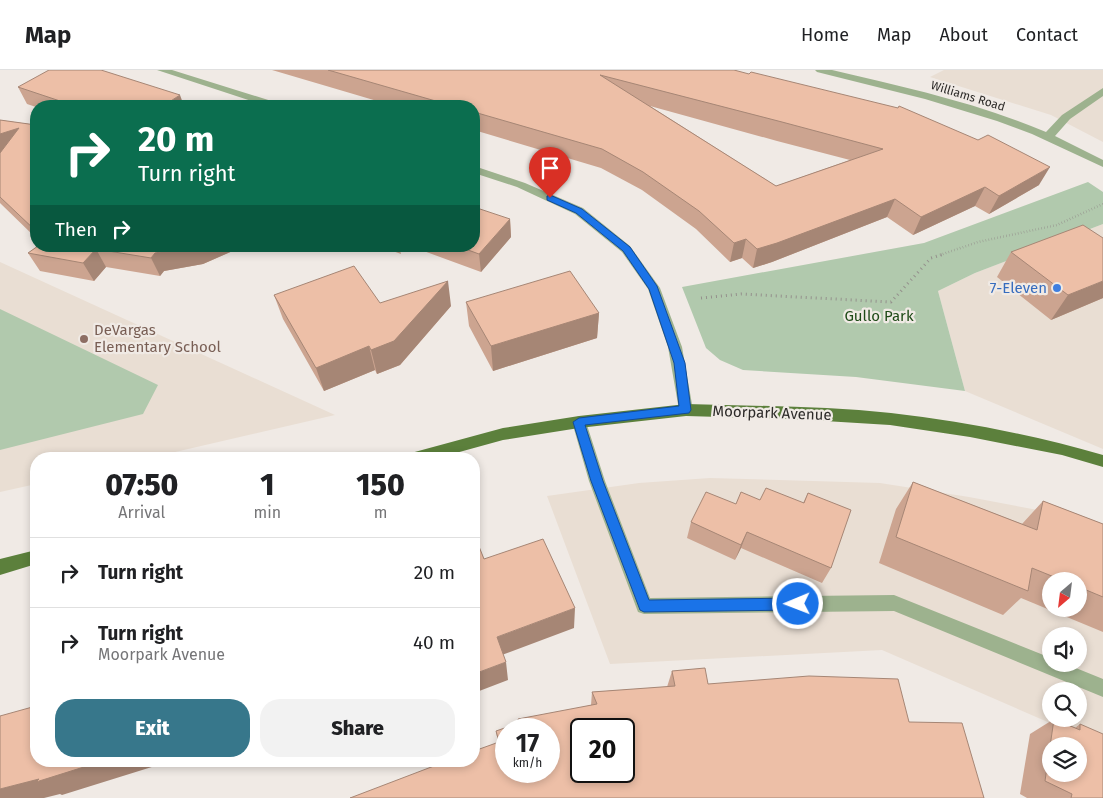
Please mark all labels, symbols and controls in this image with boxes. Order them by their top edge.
text: Map [25,21,71,49]
text: Home [801,24,849,46]
text: Map [877,24,911,46]
text: About [939,24,988,46]
text: Contact [1016,24,1078,46]
street label: Williams Road [929,78,1007,114]
text: 20 m [138,118,214,160]
icon: right [55,120,120,185]
pin [529,147,571,198]
icon: arrive [536,154,564,182]
text: Turn right [138,160,235,187]
icon: right [107,215,135,243]
text: Then [55,218,97,241]
place label: 7-Eleven [990,279,1047,297]
marker: 7-Eleven [1051,282,1063,294]
park label: Gullo Park [844,307,914,325]
place label: DeVargas Elementary School [94,321,222,356]
marker: DeVargas Elementary School [78,333,90,345]
street label: Moorpark Avenue [712,402,832,424]
text: 07:50 [105,467,178,503]
text: 1 [260,467,274,503]
text: 150 [356,467,405,503]
text: Arrival [118,503,165,522]
text: min [254,503,281,522]
text: m [374,503,387,522]
icon: right [55,559,83,587]
text: Turn right [98,561,183,584]
text: 20 m [414,561,455,584]
north arrow [1042,572,1088,618]
map controls [1042,572,1087,782]
position arrow [771,577,823,629]
text: Turn right [98,622,183,645]
button: sound [1042,627,1087,672]
icon: right [55,629,83,657]
text: 40 m [413,631,455,654]
text: Moorpark Avenue [98,645,225,664]
button: search [1042,682,1087,727]
button: Exit [55,699,250,757]
button: Share [260,699,455,757]
speed limit sign: 20 [570,718,635,783]
text: 17 [516,729,539,759]
button: layers [1042,737,1087,782]
text: km/h [513,756,542,770]

